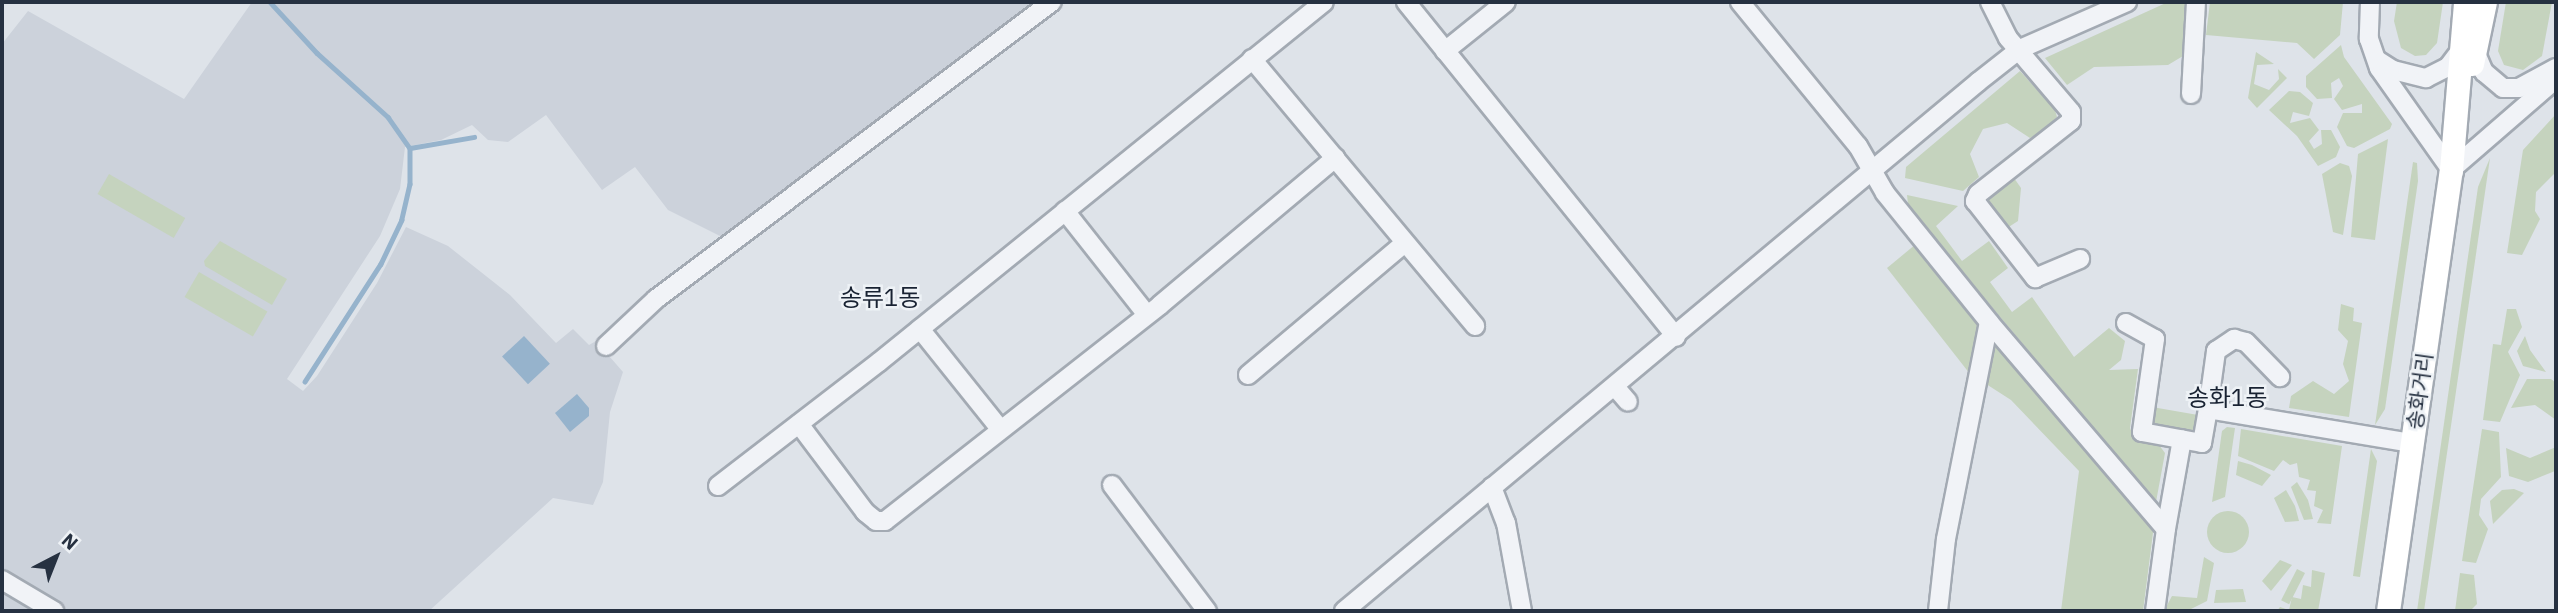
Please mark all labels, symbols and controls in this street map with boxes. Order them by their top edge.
district label: 송류1동 [840,284,920,312]
street label: 송화거리 [2401,351,2437,431]
district label: 송화1동 [2187,384,2267,412]
north arrow [21,522,91,592]
text: N [57,528,83,555]

